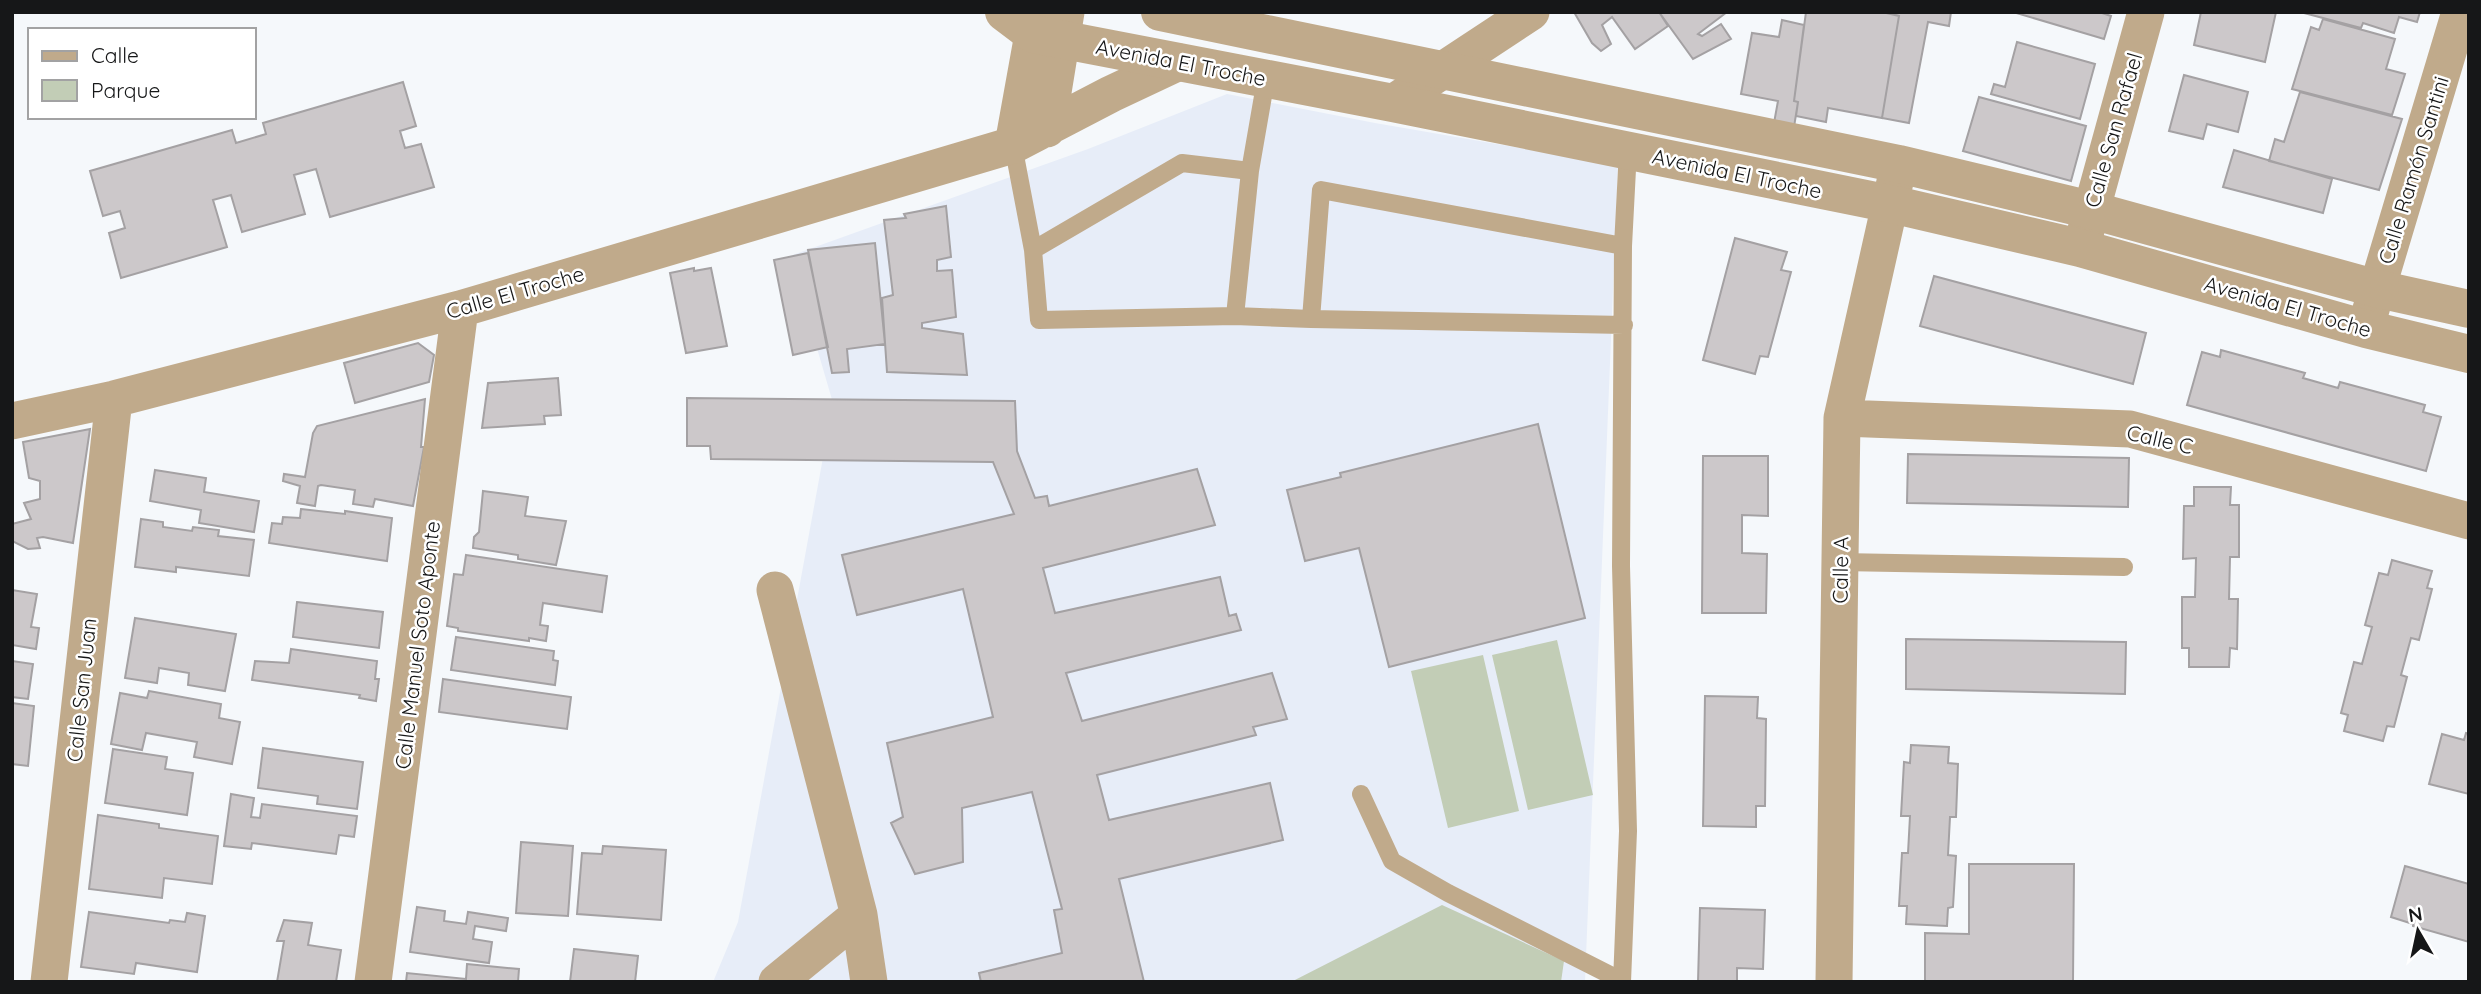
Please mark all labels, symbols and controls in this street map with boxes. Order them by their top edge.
legend [28,28,256,119]
street label: Avenida El Troche [1094,33,1268,91]
text: Calle [91,42,139,68]
street label: Calle San Rafael [2078,50,2148,210]
street label: Calle Ramón Santini [2372,73,2454,267]
text: Parque [91,77,160,103]
street label: Avenida El Troche [1650,142,1824,204]
street label: Calle El Troche [443,260,587,324]
street label: Avenida El Troche [2201,270,2375,342]
street label: Calle C [2124,419,2196,459]
street label: Calle Manuel Soto Aponte [389,519,445,771]
street label: Calle A [1826,536,1854,604]
street label: Calle San Juan [61,617,101,763]
north arrow [2383,896,2453,966]
text: N [2407,901,2424,927]

